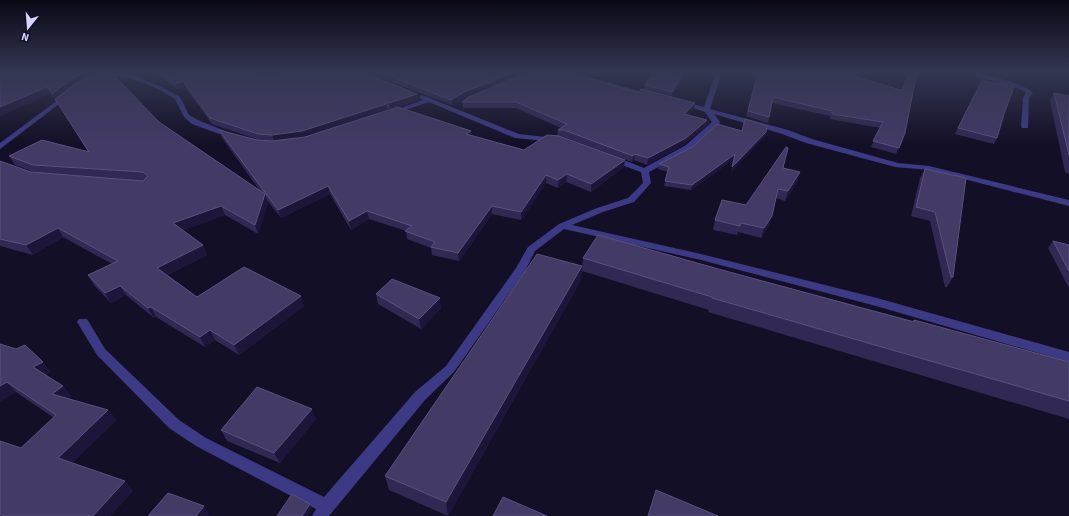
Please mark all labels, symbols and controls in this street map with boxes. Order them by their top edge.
north arrow [8,8,48,48]
text: N [20,29,31,45]

